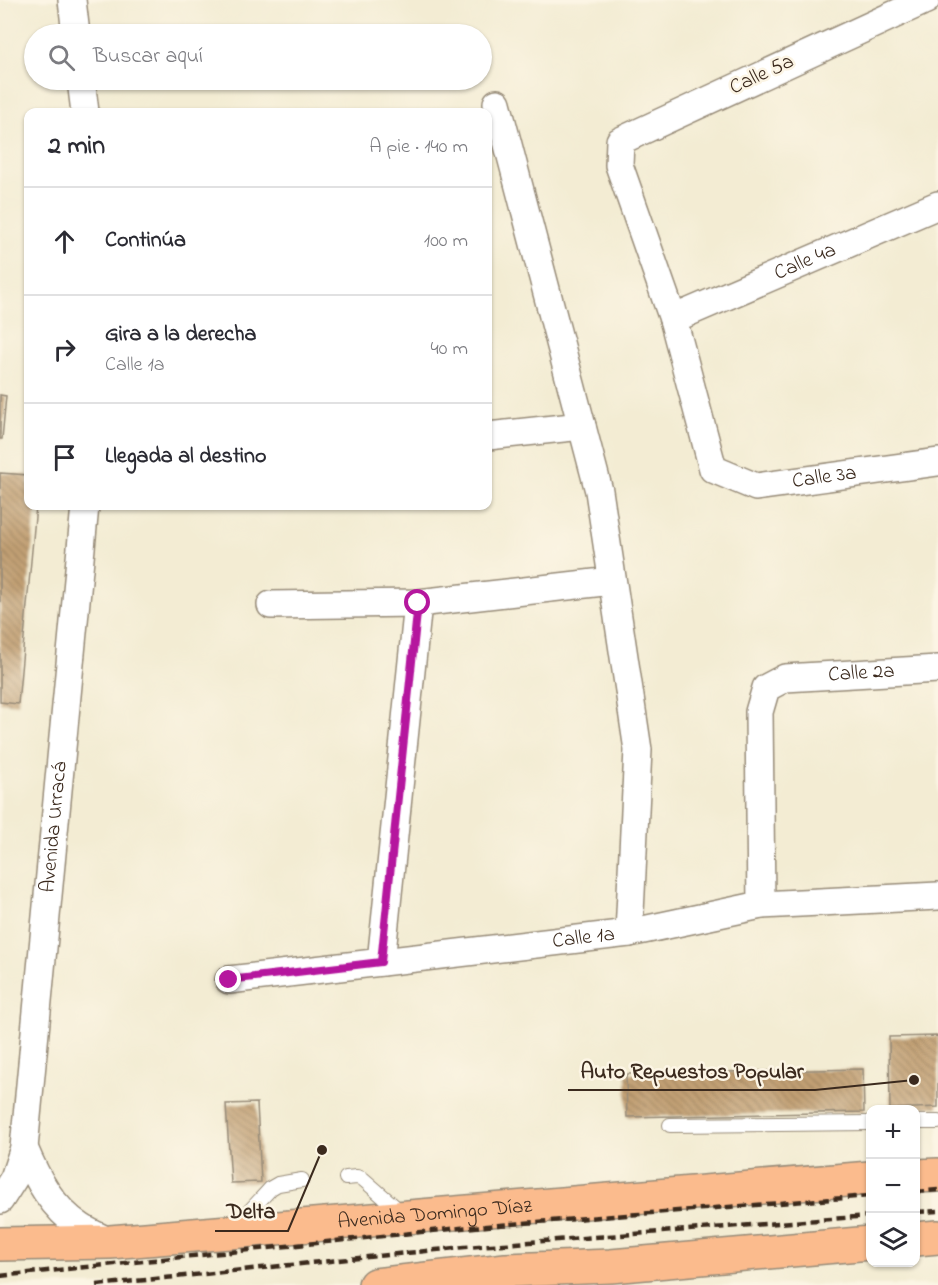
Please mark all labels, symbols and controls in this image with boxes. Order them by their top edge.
search box [24,24,492,90]
icon: search [45,41,78,74]
text: Buscar aquí [93,41,203,73]
street label: Calle 5a [725,47,799,103]
text: 2 min [48,128,105,166]
text: A pie · 140 m [369,133,468,162]
icon: ahead [48,225,81,258]
text: Continúa [105,225,186,257]
text: 100 m [424,227,468,256]
street label: Calle 4a [770,236,841,289]
text: Gira a la derecha [105,319,256,351]
icon: right [48,333,81,366]
text: 40 m [431,335,468,364]
text: Calle 1a [105,351,165,380]
icon: arrive [48,441,81,474]
text: Llegada al destino [105,441,266,473]
street label: Calle 3a [790,458,858,497]
route start [404,589,430,615]
street label: Calle 2a [827,657,895,690]
street label: Avenida Urracá [33,760,76,894]
street label: Calle 1a [551,920,616,957]
route end [215,966,241,992]
callout: Auto Repuestos Popular [568,1050,815,1090]
text: Auto Repuestos Popular [580,1057,805,1089]
map controls [866,1105,920,1267]
button: + [866,1105,920,1159]
button: − [866,1159,920,1213]
callout: Delta [215,1191,288,1231]
street label: Avenida Domingo Díaz [336,1191,534,1238]
text: Delta [226,1197,276,1229]
button: layers [866,1213,920,1267]

